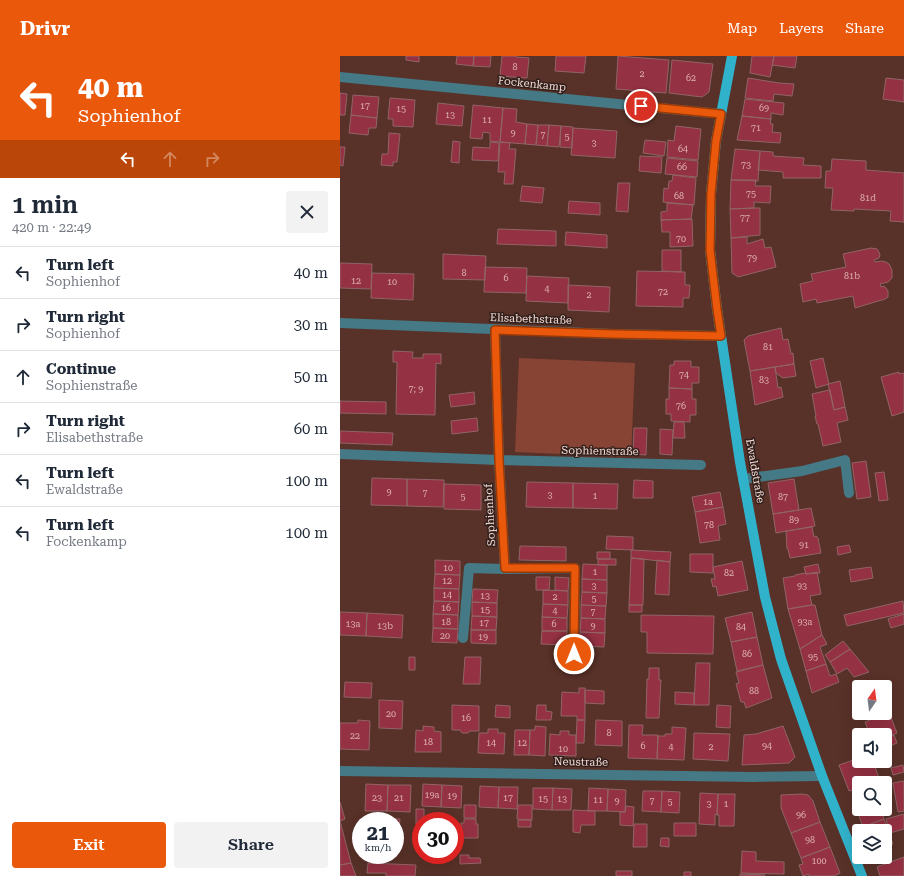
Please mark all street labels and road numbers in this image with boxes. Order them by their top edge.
street label: Fockenkamp [497,74,567,94]
street label: Elisabethstraße [490,311,572,327]
street label: Ewaldstraße [743,438,767,504]
street label: Sophienstraße [561,444,639,458]
street label: Sophienhof [482,483,498,547]
street label: Neustraße [554,755,608,769]

